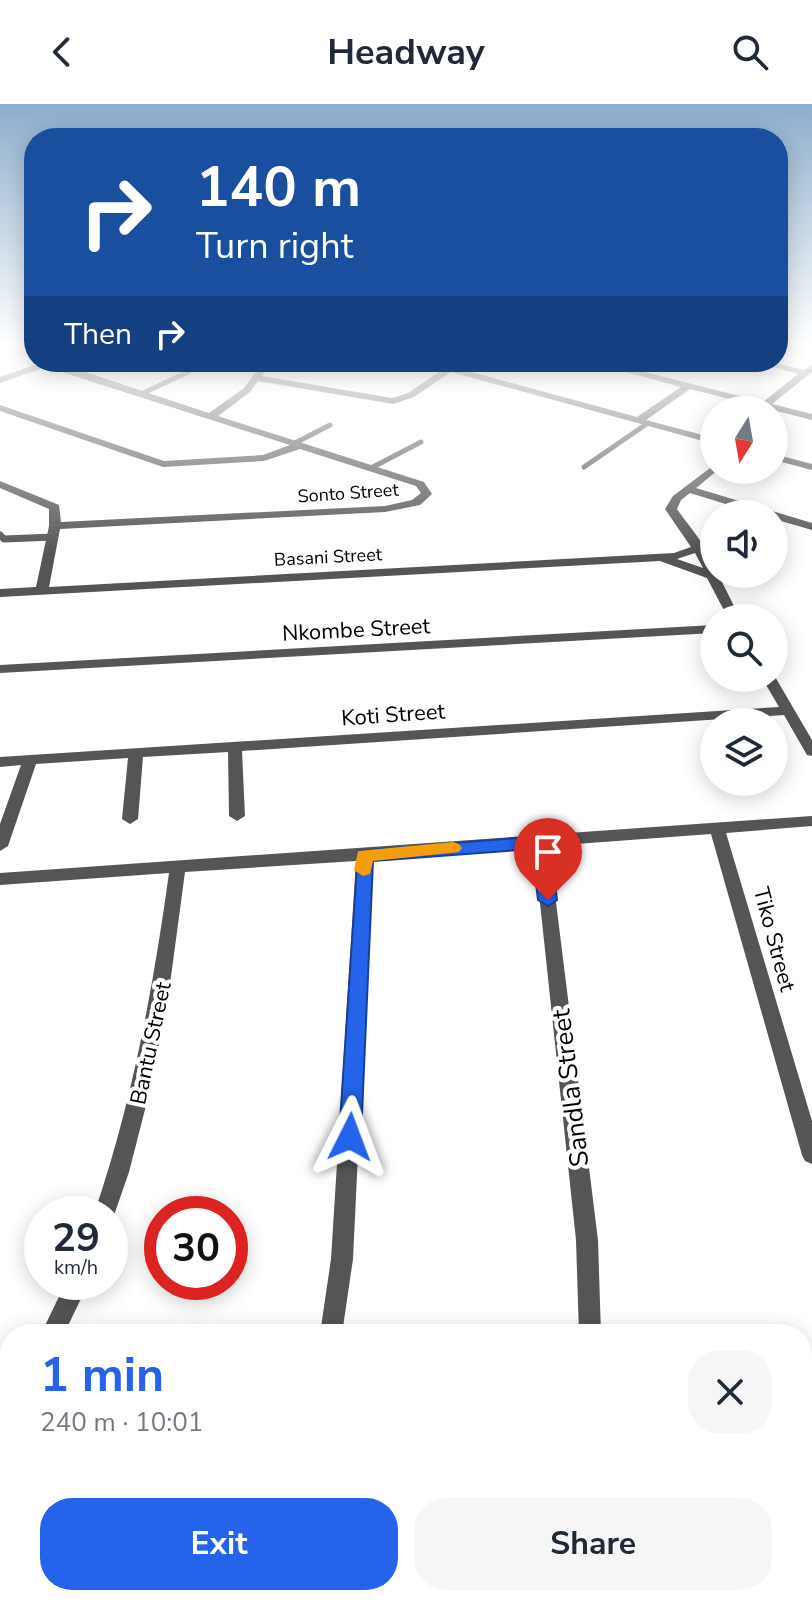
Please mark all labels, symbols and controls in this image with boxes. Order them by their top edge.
text: Headway [327,28,485,77]
icon: back [40,30,84,74]
icon: search [728,30,772,74]
text: 140 m [196,149,361,226]
icon: right [64,160,168,264]
text: Turn right [196,222,353,271]
icon: right [148,312,192,356]
text: Then [64,314,132,355]
north arrow [700,396,788,484]
map controls [700,396,788,796]
street label: Sonto Street [297,477,400,509]
button: sound [700,500,788,588]
street label: Basani Street [273,542,383,572]
button: search [700,604,788,692]
street label: Nkombe Street [281,611,431,649]
street label: Koti Street [340,696,446,734]
button: layers [700,708,788,796]
pin [514,818,582,900]
icon: arrive [526,830,570,874]
street label: Tiko Street [746,884,802,995]
street label: Bantu Street [123,979,179,1107]
street label: Sandla Street [543,1006,598,1169]
position arrow [308,1095,392,1179]
speed limit sign: 30 [144,1196,248,1300]
text: 29 [52,1211,100,1265]
text: km/h [54,1254,98,1281]
text: 1 min [40,1342,164,1408]
button: close [688,1350,772,1434]
text: 240 m · 10:01 [40,1405,203,1440]
button: Exit [40,1498,398,1590]
button: Share [414,1498,772,1590]

